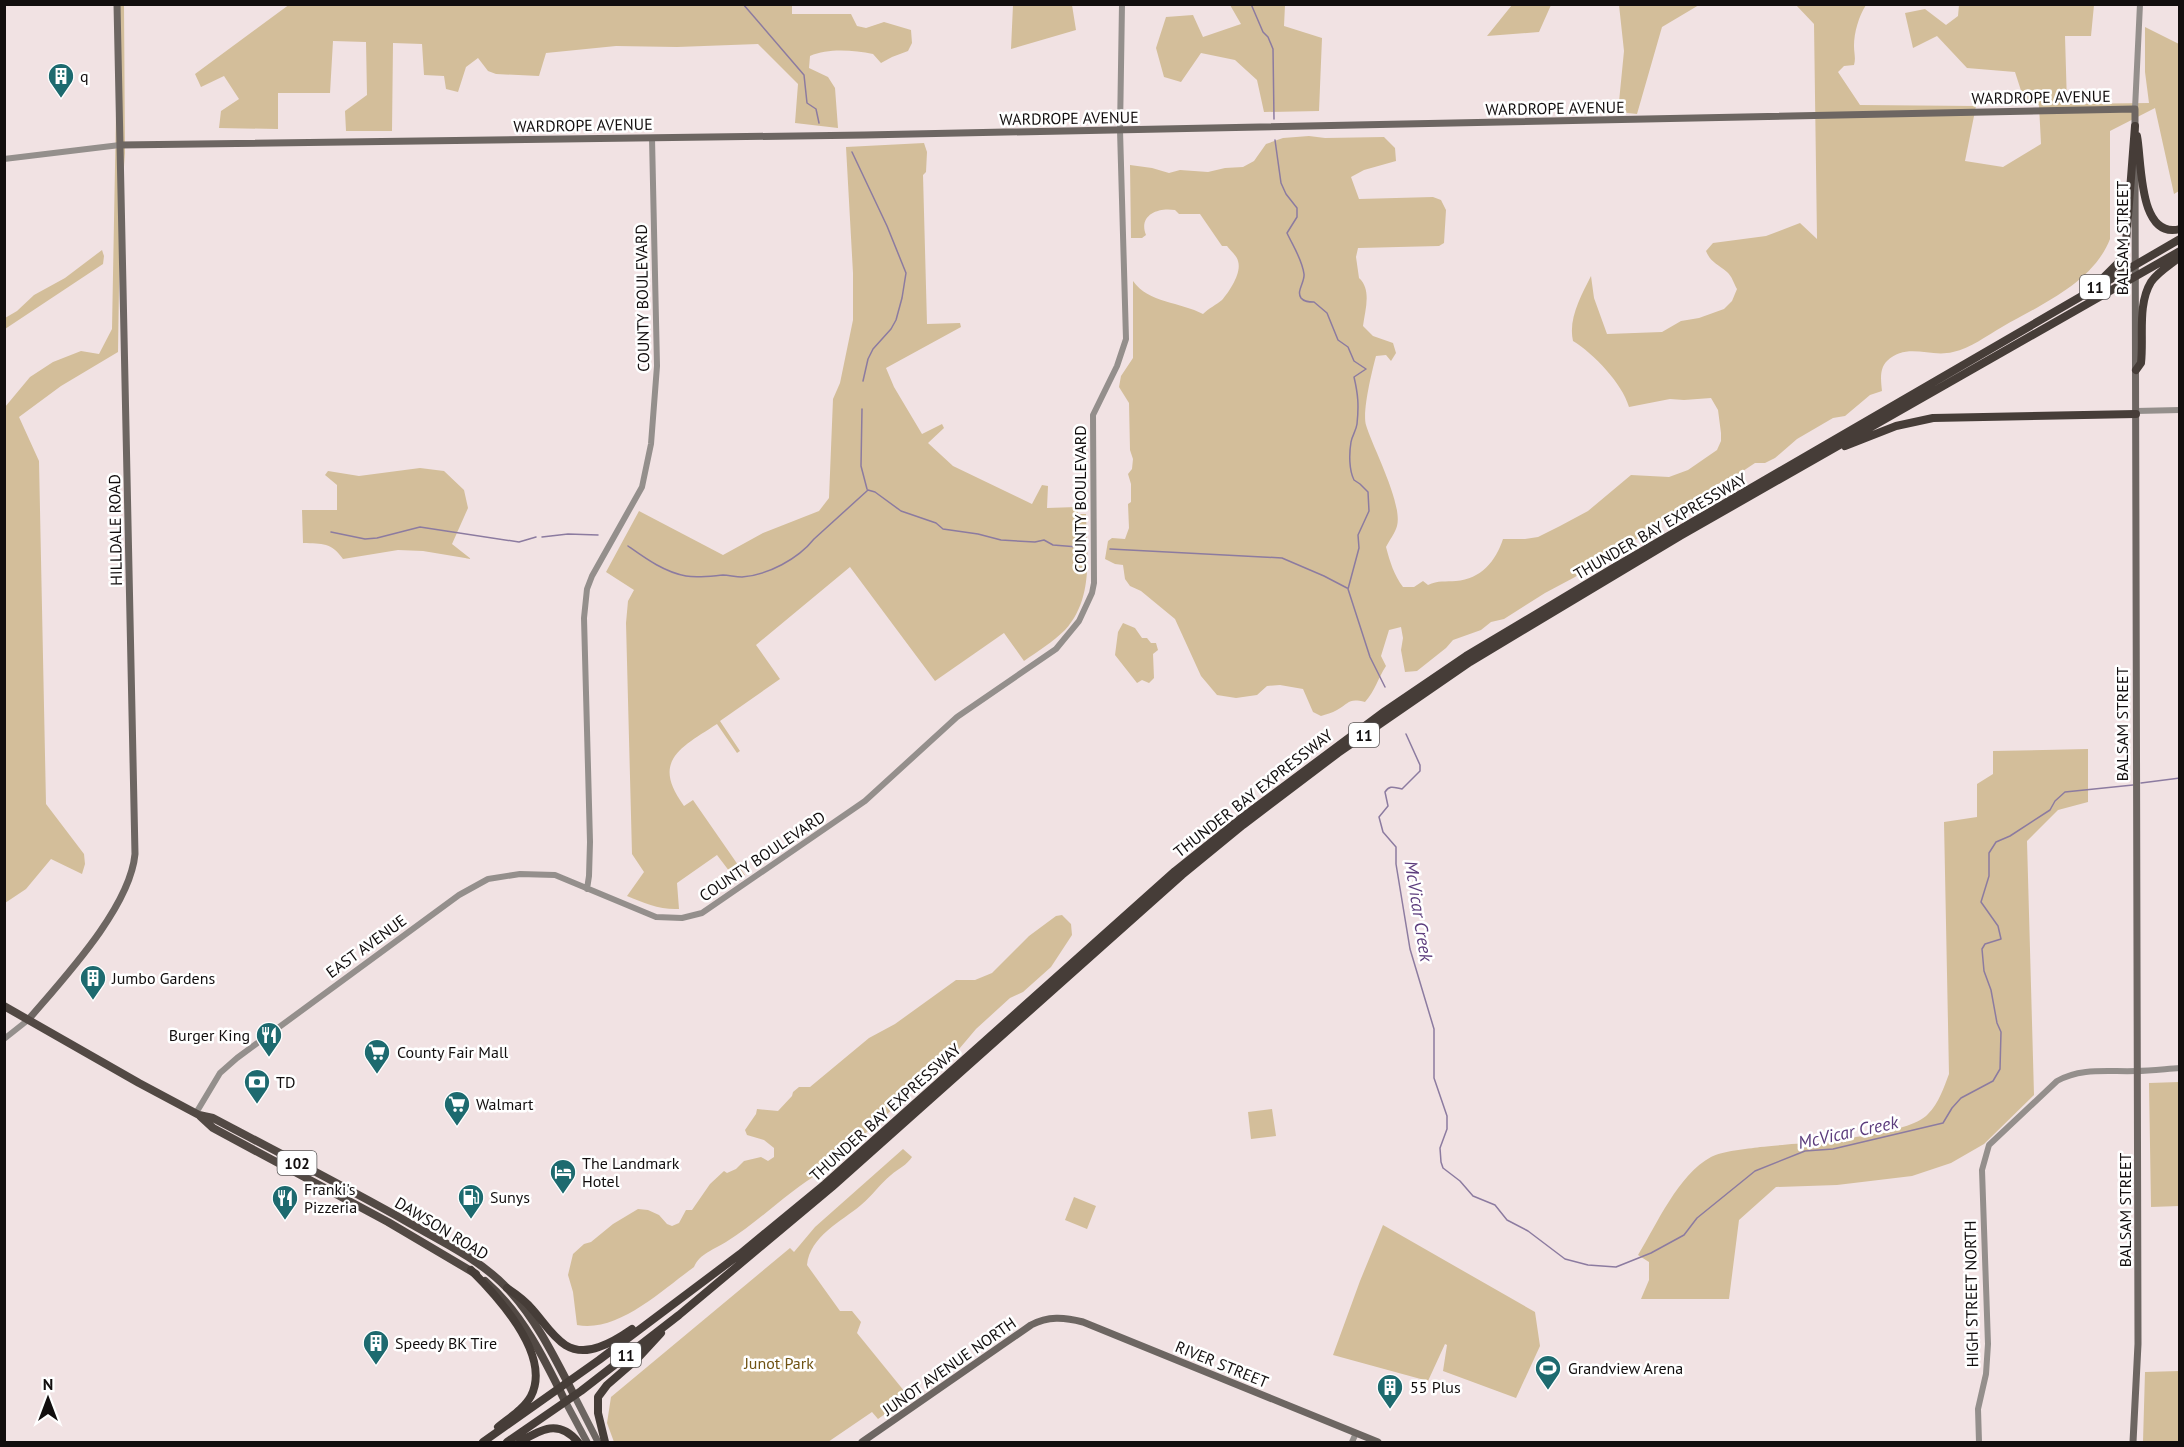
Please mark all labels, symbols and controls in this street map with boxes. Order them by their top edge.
building icon: q [46,61,76,99]
place label: q [80,66,89,86]
street label: WARDROPE AVENUE [1971,86,2111,108]
street label: WARDROPE AVENUE [1485,97,1625,119]
street label: WARDROPE AVENUE [999,107,1139,129]
street label: WARDROPE AVENUE [513,114,653,136]
street label: BALSAM STREET [2112,181,2132,295]
street label: COUNTY BOULEVARD [631,224,653,372]
road number: 11 [2080,275,2110,299]
street label: COUNTY BOULEVARD [1070,425,1090,573]
street label: THUNDER BAY EXPRESSWAY [1570,468,1750,584]
street label: HILLDALE ROAD [104,474,126,586]
street label: BALSAM STREET [2112,667,2132,781]
road number: 11 [1349,723,1379,747]
street label: THUNDER BAY EXPRESSWAY [1169,725,1337,861]
street label: COUNTY BOULEVARD [695,806,829,906]
water label: McVicar Creek [1400,859,1438,964]
street label: EAST AVENUE [322,910,410,982]
building icon: Jumbo Gardens [78,963,108,1001]
place label: Jumbo Gardens [111,968,215,988]
restaurant icon: Burger King [254,1020,284,1058]
place label: Burger King [169,1025,250,1045]
supermarket icon: County Fair Mall [362,1037,392,1075]
street label: THUNDER BAY EXPRESSWAY [805,1039,965,1185]
place label: County Fair Mall [397,1042,509,1062]
bank icon: TD [242,1067,272,1105]
place label: TD [276,1072,295,1092]
supermarket icon: Walmart [442,1089,472,1127]
place label: Walmart [476,1094,534,1114]
water label: McVicar Creek [1796,1110,1901,1154]
road number: 102 [278,1151,316,1175]
place label: The Landmark Hotel [582,1153,680,1191]
street label: BALSAM STREET [2115,1153,2135,1267]
hotel icon: The Landmark Hotel [548,1157,578,1195]
place label: Franki's Pizzeria [304,1179,357,1217]
fuel station icon: Sunys [456,1182,486,1220]
restaurant icon: Franki's Pizzeria [270,1183,300,1221]
place label: Sunys [490,1187,530,1207]
street label: DAWSON ROAD [391,1192,493,1264]
street label: HIGH STREET NORTH [1960,1220,1982,1368]
street label: JUNOT AVENUE NORTH [878,1312,1020,1420]
building icon: Speedy BK Tire [361,1328,391,1366]
place label: Speedy BK Tire [395,1333,497,1353]
street label: RIVER STREET [1173,1336,1272,1392]
road number: 11 [611,1343,641,1367]
park label: Junot Park [743,1353,814,1373]
sports icon: Grandview Arena [1533,1353,1563,1391]
place label: Grandview Arena [1568,1358,1683,1378]
north arrow [18,1369,78,1429]
building icon: 55 Plus [1375,1372,1405,1410]
text: N [43,1374,53,1394]
place label: 55 Plus [1410,1377,1461,1397]

